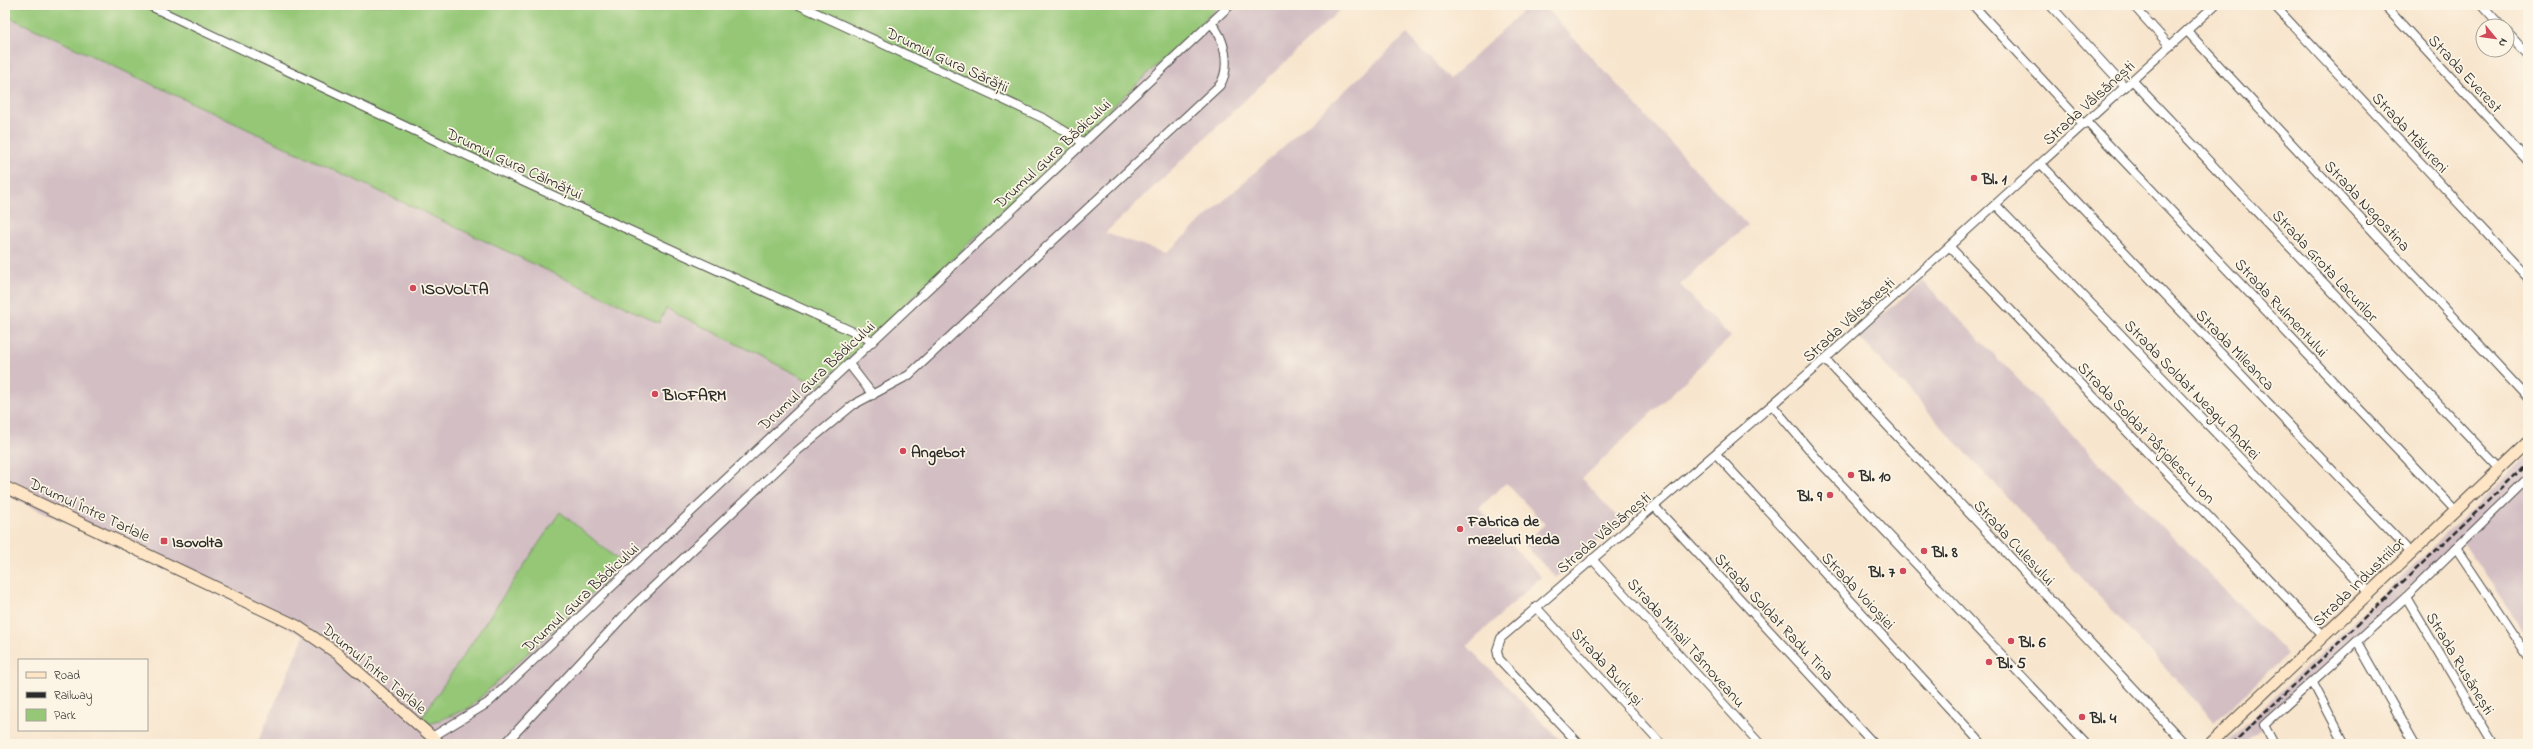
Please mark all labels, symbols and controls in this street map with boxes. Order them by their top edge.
north arrow [2475,18,2515,58]
street label: Drumul Gura Sărății [881,21,1013,100]
street label: Strada Everest [2422,30,2508,120]
text: N [2494,35,2512,49]
street label: Strada Vâlsănești [2038,55,2141,152]
street label: Strada Mălureni [2366,87,2454,179]
street label: Drumul Gura Bădicului [989,94,1117,216]
street label: Drumul Gura Călmățui [441,122,586,207]
street label: Strada Negostina [2318,155,2415,257]
place label: Bl. 1 [1981,168,2008,192]
marker: Bl. 1 [1969,173,1979,183]
street label: Strada Grota Lacurilor [2266,204,2383,328]
street label: Strada Rulmentului [2228,253,2333,363]
street label: Strada Vâlsănești [1798,272,1901,369]
place label: ISOVOLTA [421,278,489,302]
marker: ISOVOLTA [408,283,418,293]
street label: Strada Mileanca [2189,304,2280,397]
street label: Strada Soldat Neagu Andrei [2118,315,2265,466]
street label: Drumul Gura Bădicului [753,316,881,438]
street label: Strada Soldat Pârjolescu Ion [2071,357,2220,510]
place label: BIOFARM [662,384,727,408]
marker: BIOFARM [650,389,660,399]
place label: Angebot [911,441,966,466]
marker: Angebot [898,446,908,456]
place label: Bl. 10 [1858,465,1891,489]
marker: Bl. 10 [1846,470,1856,480]
street label: Drumul Între Tarlale [24,472,154,550]
place label: Bl. 9 [1796,485,1822,509]
street label: Strada Vâlsănești [1552,487,1657,580]
marker: Bl. 9 [1825,490,1835,500]
street label: Strada Culesului [1967,495,2060,592]
place label: Fabrica de mezeluri Meda [1467,510,1560,552]
marker: Fabrica de mezeluri Meda [1455,524,1465,534]
place label: Isovolta [172,531,223,555]
street label: Strada Industriilor [2308,532,2411,633]
marker: Isovolta [159,536,169,546]
street label: Drumul Gura Bădicului [517,538,645,660]
place label: Bl. 8 [1931,541,1958,565]
marker: Bl. 8 [1919,546,1929,556]
street label: Strada Voioșiei [1815,547,1900,636]
street label: Strada Soldat Radu Tina [1708,548,1839,687]
place label: Bl. 7 [1868,561,1895,585]
marker: Bl. 7 [1898,566,1908,576]
street label: Strada Mihail Târnoveanu [1620,573,1751,714]
street label: Strada Rusănești [2419,608,2500,720]
street label: Drumul Între Tarlale [315,618,432,721]
street label: Strada Burluși [1565,623,1648,712]
place label: Bl. 6 [2018,631,2047,655]
marker: Bl. 6 [2006,636,2016,646]
place label: Bl. 5 [1996,652,2027,676]
marker: Bl. 5 [1984,657,1994,667]
legend [18,659,148,731]
text: Road [54,667,80,685]
text: Railway [54,687,93,706]
text: Park [54,707,76,725]
place label: Bl. 4 [2089,707,2117,731]
marker: Bl. 4 [2077,712,2087,722]

